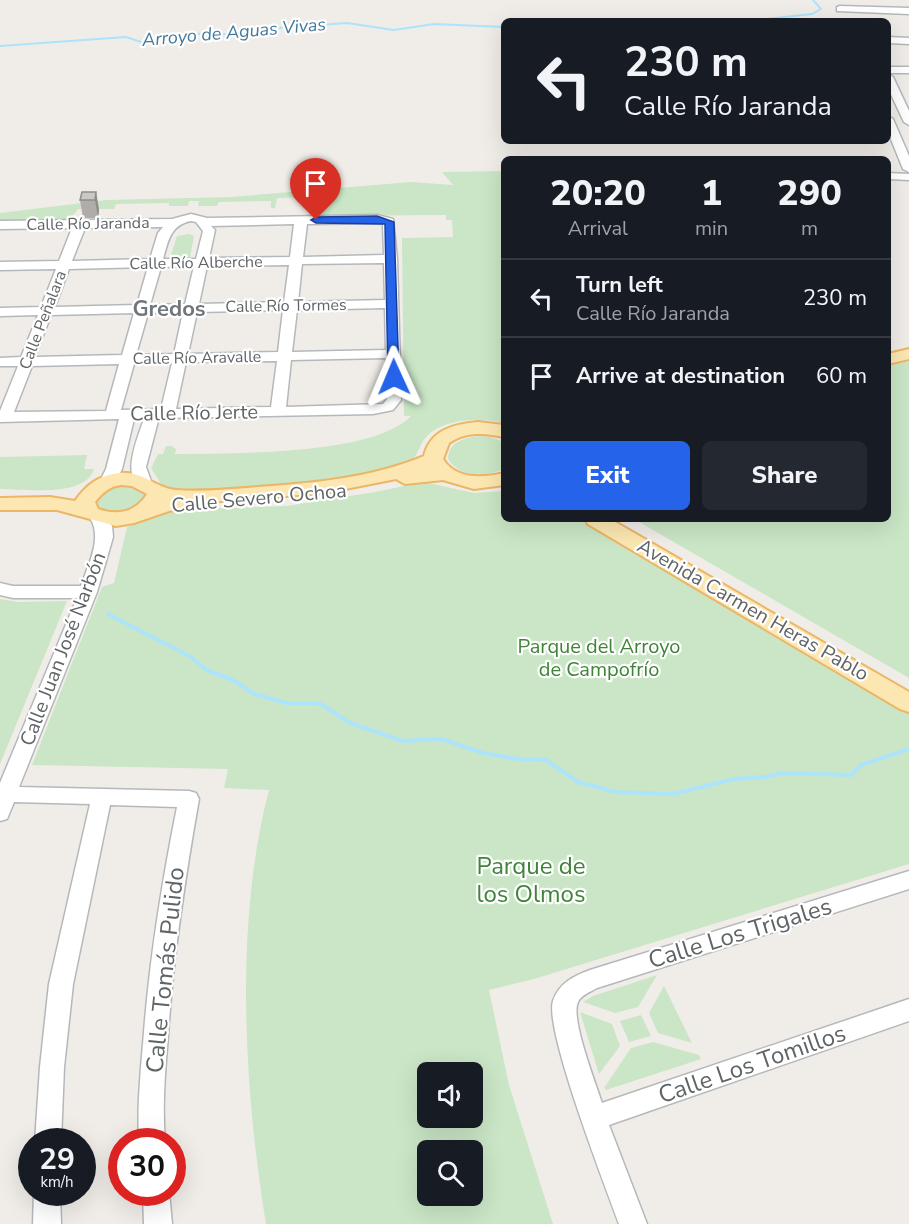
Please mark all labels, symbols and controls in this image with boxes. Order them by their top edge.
water label: Arroyo de Aguas Vivas [140,12,327,52]
text: 230 m [624,34,748,91]
icon: left [525,42,603,120]
text: Calle Río Jaranda [624,88,832,125]
pin [290,158,341,220]
icon: arrive [299,167,332,200]
text: 20:20 [550,169,646,218]
text: 1 [701,169,722,218]
text: 290 [777,169,842,218]
street label: Calle Río Jaranda [26,212,150,236]
text: Arrival [568,215,628,242]
text: min [695,215,728,242]
text: m [801,215,818,242]
street label: Calle Río Alberche [129,251,263,275]
street label: Calle Peñalara [14,267,72,373]
text: Turn left [576,270,663,300]
icon: left [525,282,558,315]
text: 230 m [803,283,867,313]
district label: Gredos [132,294,206,324]
street label: Calle Río Tormes [225,294,347,318]
text: Calle Río Jaranda [576,300,730,327]
position arrow [362,345,426,409]
street label: Calle Río Aravalle [133,346,261,370]
icon: arrive [525,360,558,393]
text: Arrive at destination [576,361,785,391]
text: 60 m [816,361,867,391]
street label: Calle Río Jerte [130,398,258,428]
button: Exit [525,441,690,510]
button: Share [702,441,867,510]
street label: Calle Severo Ochoa [170,477,348,519]
street label: Avenida Carmen Heras Pablo [632,533,874,687]
street label: Calle Juan José Narbón [14,548,112,750]
park label: Parque del Arroyo de Campofrío [518,633,680,683]
park label: Parque de los Olmos [477,850,585,910]
street label: Calle Tomás Pulido [138,865,192,1075]
street label: Calle Los Trigales [644,890,836,976]
street label: Calle Los Tomillos [654,1017,850,1111]
map controls [417,1062,483,1206]
button: sound [417,1062,483,1128]
speed limit sign: 30 [108,1128,186,1206]
text: 29 [39,1139,75,1180]
button: search [417,1140,483,1206]
text: km/h [40,1172,74,1192]

